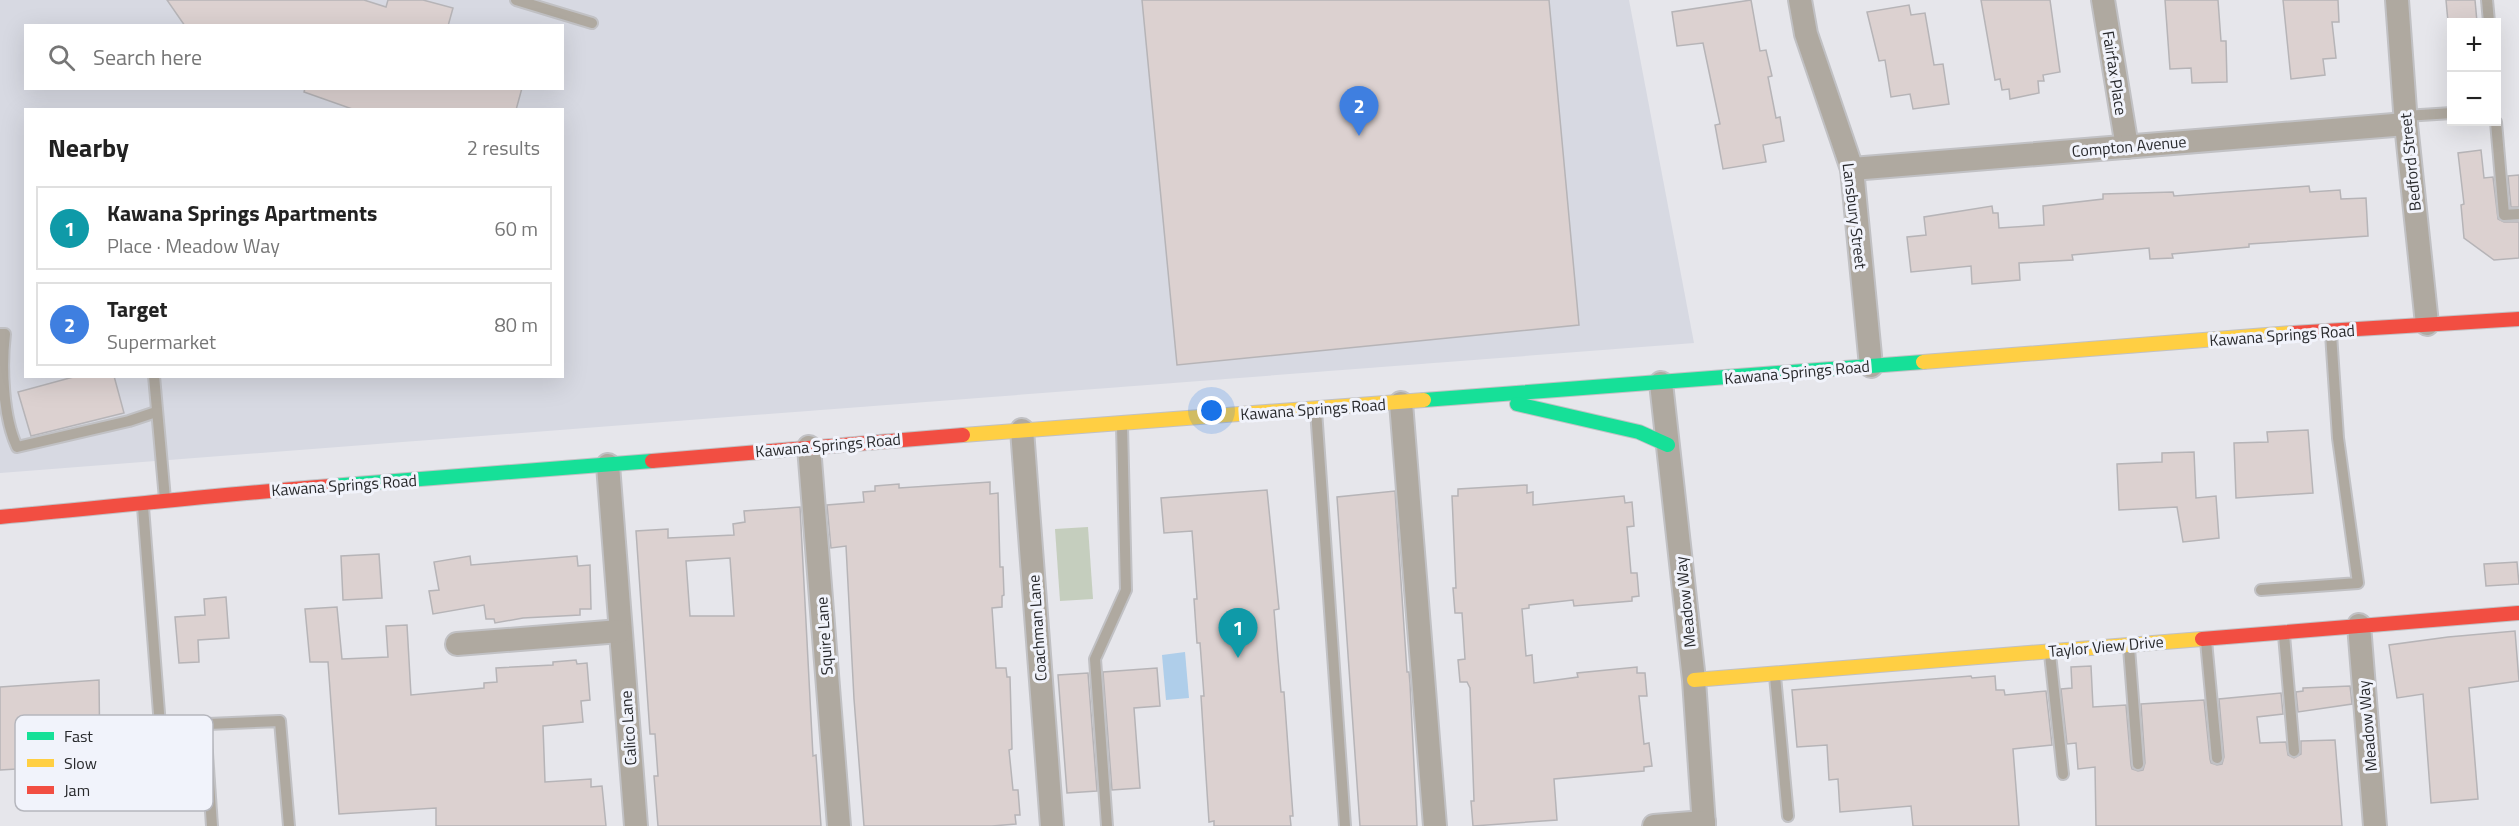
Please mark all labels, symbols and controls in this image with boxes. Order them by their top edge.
map controls [2447,18,2501,126]
button: + [2447,18,2501,72]
search box [24,24,564,90]
street label: Fairfax Place [2096,29,2134,117]
text: Search here [93,40,202,74]
icon: search [45,41,78,74]
button: − [2447,72,2501,126]
pin: 2 [1340,86,1378,136]
street label: Bedford Street [2393,111,2427,212]
text: Nearby [48,128,129,167]
street label: Compton Avenue [2071,129,2187,163]
text: 2 results [467,132,540,163]
street label: Lansbury Street [1837,162,1873,271]
text: Kawana Springs Apartments [107,196,377,230]
text: 1 [64,213,75,244]
text: 60 m [494,213,538,244]
text: Place · Meadow Way [107,230,280,261]
text: Target [107,292,167,326]
text: 2 [64,309,75,340]
text: 80 m [494,309,538,340]
street label: Kawana Springs Road [2208,318,2356,352]
text: Supermarket [107,326,216,357]
street label: Kawana Springs Road [1723,354,1871,390]
street label: Kawana Springs Road [1239,392,1387,426]
your location [1197,396,1226,425]
street label: Kawana Springs Road [754,427,902,463]
street label: Kawana Springs Road [270,468,418,502]
street label: Meadow Way [1668,555,1702,649]
street label: Coachman Lane [1021,574,1053,682]
street label: Squire Lane [809,596,839,676]
pin: 1 [1218,608,1258,658]
street label: Taylor View Drive [2047,629,2165,663]
street label: Meadow Way [2351,679,2383,773]
street label: Calico Lane [613,690,643,766]
legend [15,715,213,811]
text: Fast [64,724,93,748]
text: Slow [64,751,97,775]
text: Jam [64,778,90,802]

